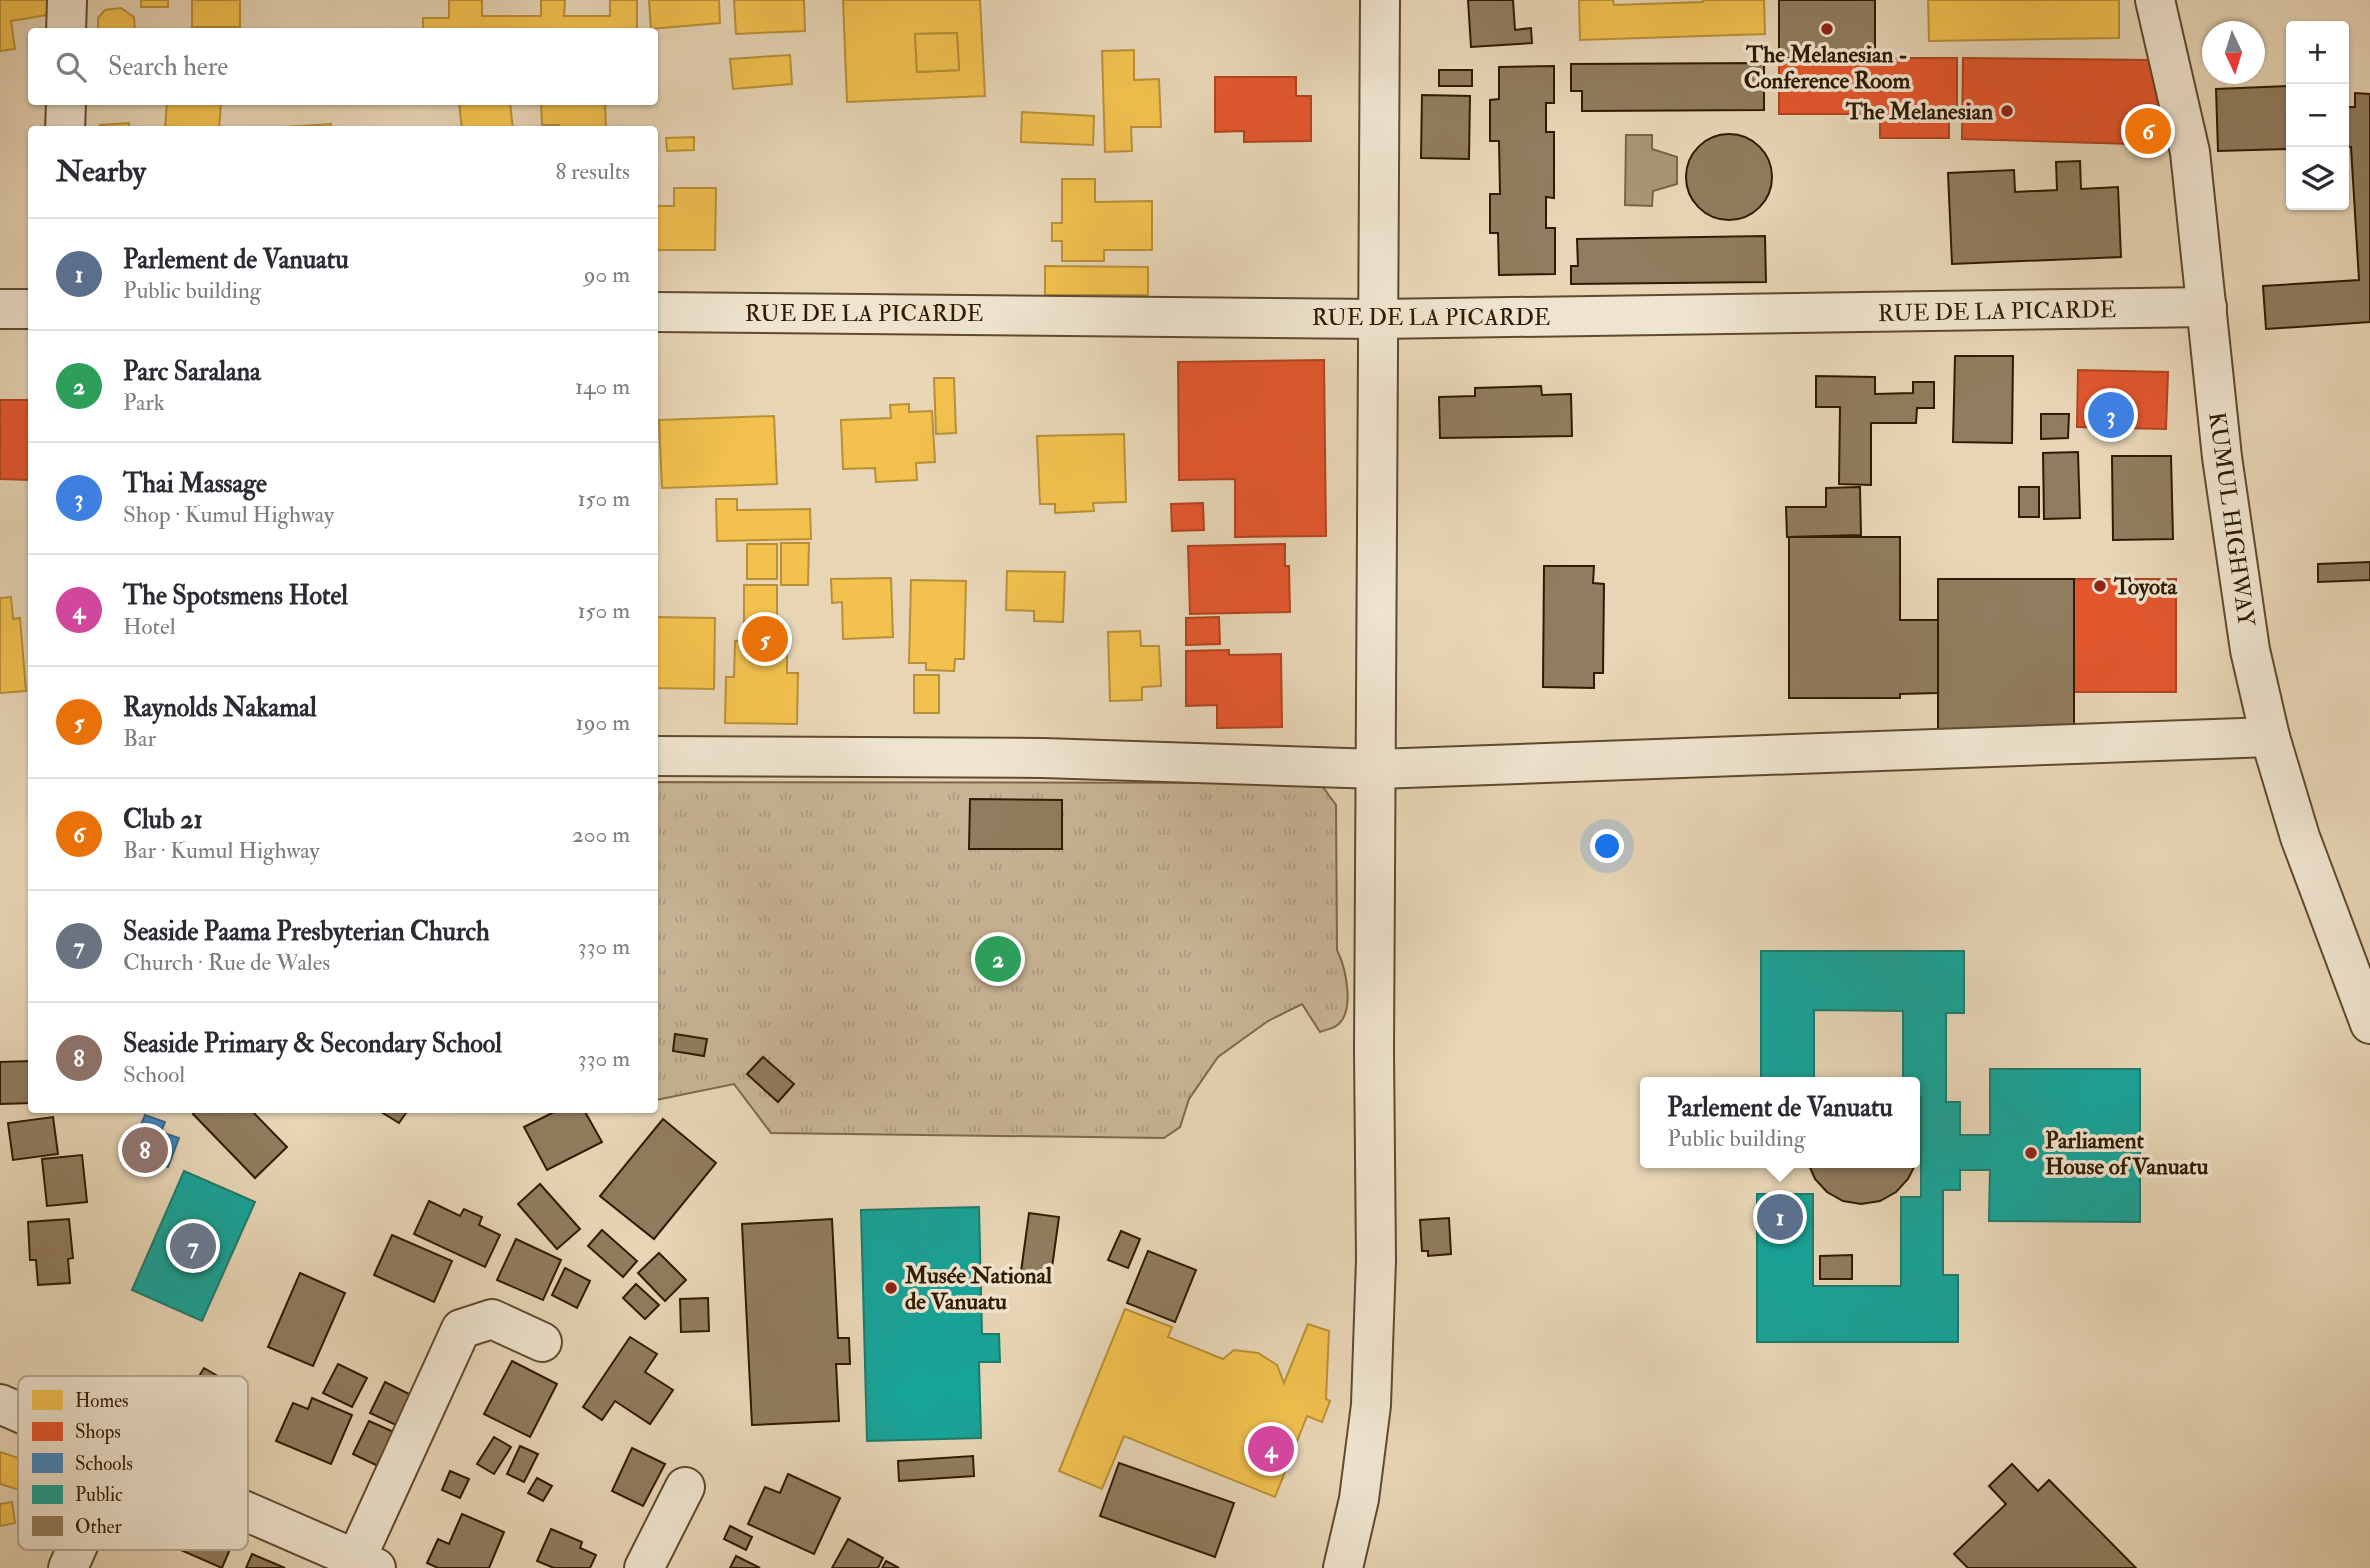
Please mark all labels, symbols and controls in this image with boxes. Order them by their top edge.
marker: The Melanesian - Conference Room [1819,21,1835,37]
north arrow [2202,21,2265,84]
map controls [2286,21,2349,210]
button: + [2286,21,2349,84]
search box [28,28,658,105]
place label: The Melanesian - Conference Room [1744,40,1910,95]
icon: search [52,48,90,86]
text: Search here [108,51,228,83]
button: − [2286,84,2349,147]
place label: The Melanesian [1845,97,1993,126]
marker: The Melanesian [1999,103,2015,119]
pin: 6 [2125,105,2171,157]
button: layers [2286,147,2349,210]
text: Nearby [56,153,146,190]
text: 8 results [555,157,630,186]
text: Parlement de Vanuatu [123,244,349,276]
text: 1 [75,260,83,289]
text: 90 m [584,260,630,289]
text: Public building [123,276,261,305]
street label: RUE DE LA PICARDE [1878,295,2117,328]
street label: RUE DE LA PICARDE [745,299,983,328]
street label: RUE DE LA PICARDE [1312,303,1550,332]
text: Parc Saralana [123,356,261,388]
text: 2 [73,372,85,401]
text: 140 m [575,372,630,401]
text: Park [123,388,165,417]
pin: 3 [2088,389,2134,441]
street label: KUMUL HIGHWAY [2202,410,2261,629]
text: Thai Massage [123,468,267,500]
text: 3 [75,484,83,513]
text: 150 m [577,484,630,513]
text: Shop · Kumul Highway [123,500,334,529]
place label: Toyota [2113,572,2179,602]
marker: Toyota [2092,578,2108,594]
text: The Spotsmens Hotel [123,580,348,612]
text: 4 [73,596,85,625]
text: 150 m [577,596,630,625]
text: Hotel [123,612,176,641]
pin: 5 [742,613,788,665]
text: Raynolds Nakamal [123,692,317,724]
text: 5 [74,708,84,737]
text: 190 m [576,708,630,737]
text: Bar [123,724,156,753]
text: Club 21 [123,804,203,836]
text: 6 [73,820,85,849]
text: 200 m [572,820,630,849]
your location [1590,829,1624,863]
text: Bar · Kumul Highway [123,836,320,865]
text: Seaside Paama Presbyterian Church [123,916,490,948]
text: 7 [74,932,84,961]
text: 330 m [578,932,630,961]
pin: 2 [975,933,1021,985]
text: Church · Rue de Wales [123,948,330,977]
text: Seaside Primary & Secondary School [123,1028,502,1060]
text: 8 [74,1044,84,1073]
text: 330 m [578,1044,630,1073]
text: School [123,1060,185,1089]
popup [1640,1077,1920,1168]
text: Parlement de Vanuatu [1667,1092,1893,1124]
pin: 8 [122,1124,168,1176]
text: Public building [1667,1124,1805,1153]
place label: Parliament House of Vanuatu [2045,1126,2209,1181]
marker: Parliament House of Vanuatu [2023,1145,2039,1161]
pin: 1 [1757,1191,1803,1243]
pin: 7 [170,1220,216,1272]
place label: Musée National de Vanuatu [904,1261,1053,1316]
marker: Musée National de Vanuatu [883,1280,899,1296]
legend [18,1376,248,1550]
text: Homes [75,1389,129,1413]
text: Shops [75,1420,121,1445]
pin: 4 [1248,1423,1294,1475]
text: Schools [75,1452,133,1476]
text: Public [75,1483,123,1507]
text: Other [75,1515,122,1539]

